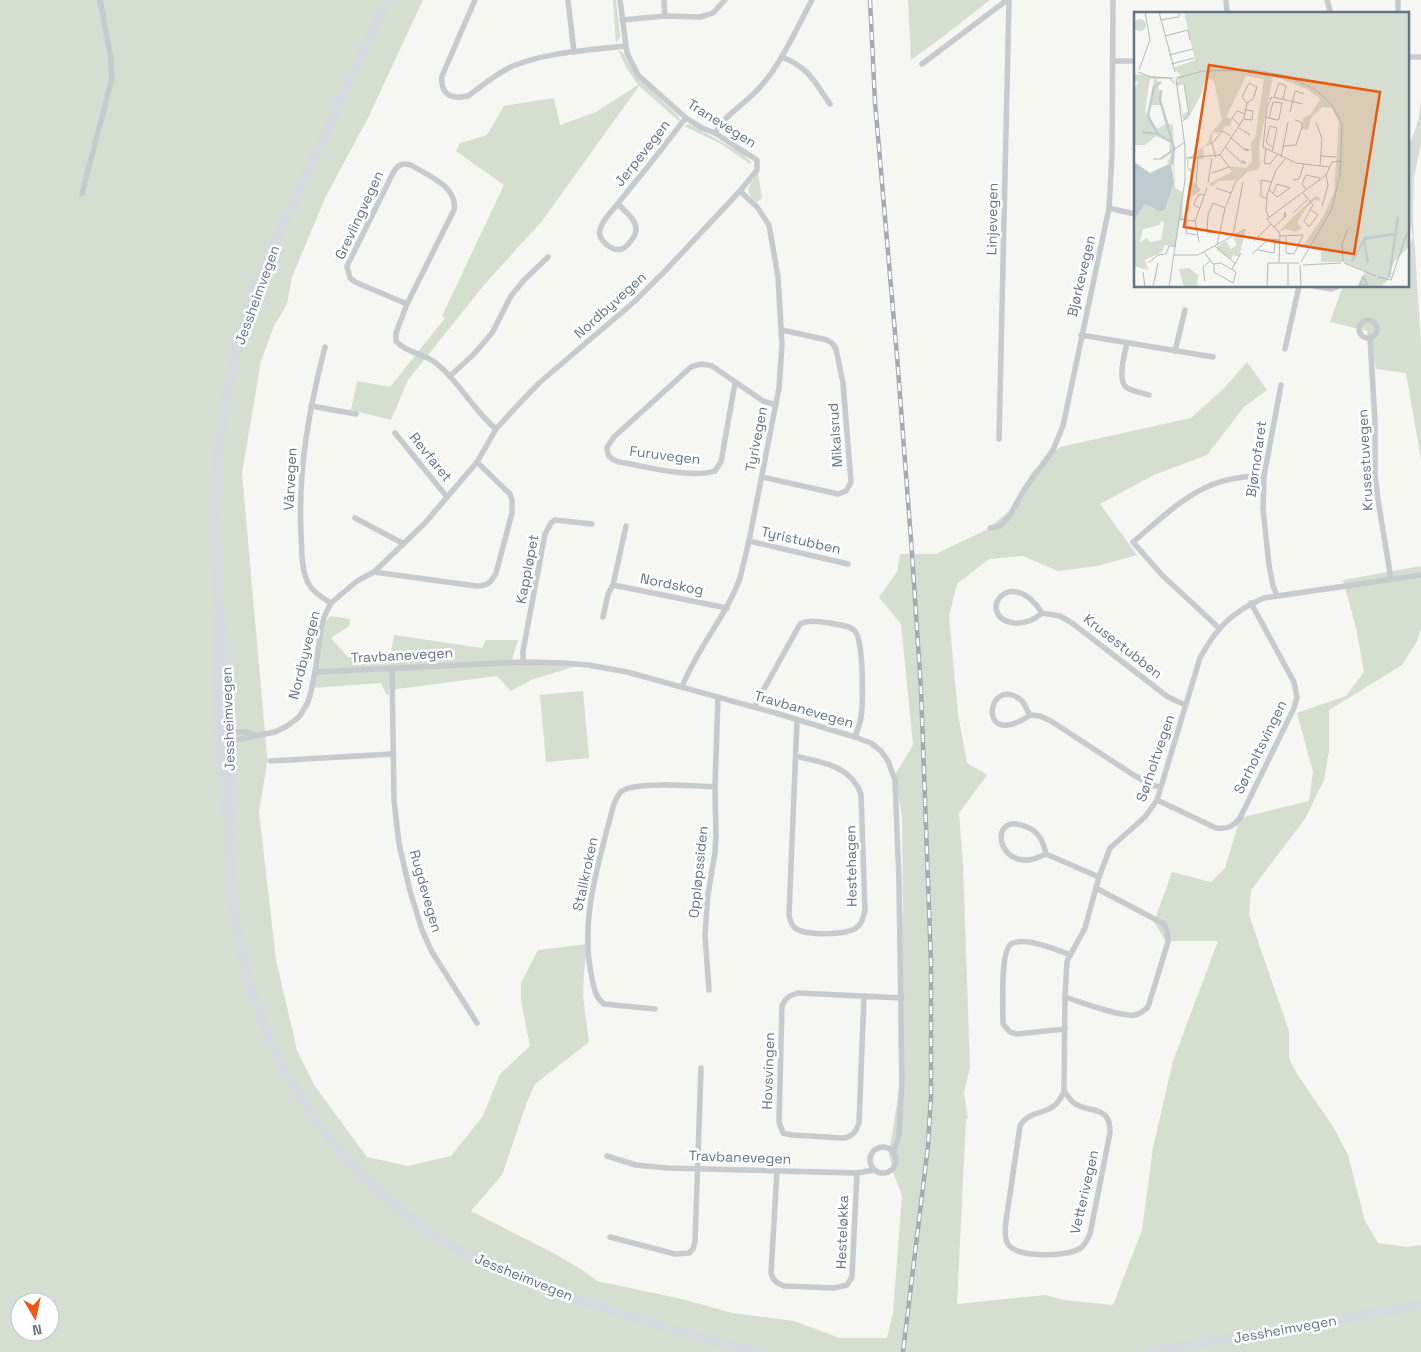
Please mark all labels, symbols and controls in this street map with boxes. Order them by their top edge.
inset map [1134,12,1408,288]
street label: Tranevegen [684,95,760,151]
street label: Jerpevegen [610,116,674,190]
street label: Grevlingvegen [331,168,387,262]
street label: Linjevegen [982,183,1002,255]
street label: Bjørkevegen [1063,233,1099,319]
street label: Jessheimvegen [231,243,283,347]
street label: Nordbyvegen [570,268,650,342]
street label: Mikalsrud [824,402,846,468]
street label: Tyrivegen [741,405,771,473]
street label: Krusestuvegen [1353,409,1377,511]
street label: Bjørnofaret [1242,420,1270,498]
street label: Revfaret [406,429,456,485]
street label: Furuvegen [628,442,702,468]
street label: Vårvegen [279,447,301,511]
street label: Tyristubben [759,522,843,558]
street label: Kappløpet [511,533,543,605]
street label: Nordskog [639,569,705,599]
street label: Nordbyvegen [284,609,324,701]
street label: Krusestubben [1080,610,1166,682]
street label: Travbanevegen [350,643,454,667]
street label: Jessheimvegen [217,666,239,772]
street label: Travbanevegen [752,686,856,732]
street label: Sørholtsvingen [1230,697,1290,797]
street label: Sørholtvegen [1132,712,1178,804]
street label: Oppløpssiden [684,825,712,919]
street label: Hestehagen [841,825,861,907]
street label: Stallkroken [568,835,602,913]
street label: Rugdevegen [406,848,446,934]
street label: Hovsvingen [758,1032,778,1110]
street label: Travbanevegen [688,1146,792,1168]
street label: Vetterivegen [1066,1148,1102,1236]
street label: Hesteløkka [832,1195,852,1269]
street label: Jessheimvegen [472,1249,576,1305]
north arrow [10,1292,60,1342]
street label: Jessheimvegen [1232,1311,1338,1347]
text: N [31,1320,43,1339]

